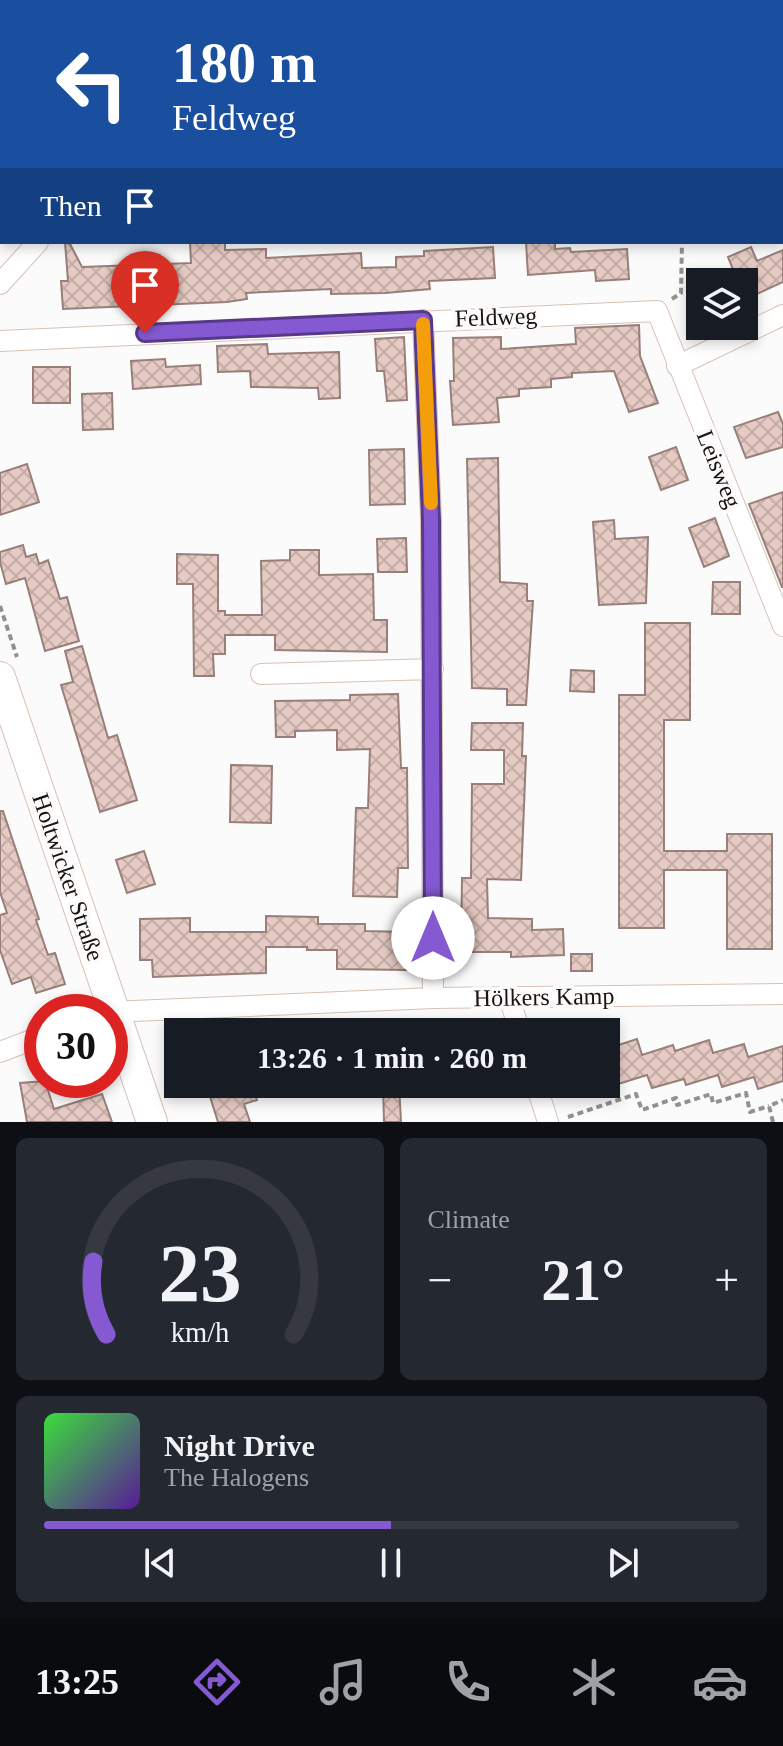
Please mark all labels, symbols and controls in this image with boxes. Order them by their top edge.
icon: left [40,32,144,136]
text: 180 m [172,32,317,94]
text: Feldweg [172,98,296,138]
icon: arrive [118,184,162,228]
text: Then [40,189,102,222]
pin [111,251,179,333]
icon: arrive [123,263,167,307]
map controls [686,268,758,340]
button: layers [686,268,758,340]
street label: Feldweg [454,303,538,331]
street label: Leisweg [692,426,746,512]
street label: Holtwicker Straße [27,790,109,964]
position arrow [391,896,475,980]
street label: Hölkers Kamp [473,983,615,1011]
speed limit sign: 30 [24,994,128,1098]
text: 13:26 · 1 min · 260 m [257,1041,527,1074]
text: Climate [428,1205,510,1234]
text: 23 [158,1227,241,1319]
text: 21° [541,1247,625,1313]
text: − [428,1256,452,1305]
text: + [714,1256,739,1305]
text: km/h [170,1317,229,1348]
text: Night Drive [164,1429,315,1462]
text: The Halogens [164,1463,309,1492]
icon: previous [138,1541,182,1585]
icon: pause [369,1541,413,1585]
icon: next [601,1541,645,1585]
icon: directions [189,1654,245,1710]
icon: music [315,1654,371,1710]
icon: phone [440,1654,496,1710]
icon: climate [566,1654,622,1710]
icon: car [692,1654,748,1710]
text: 13:25 [35,1662,119,1702]

